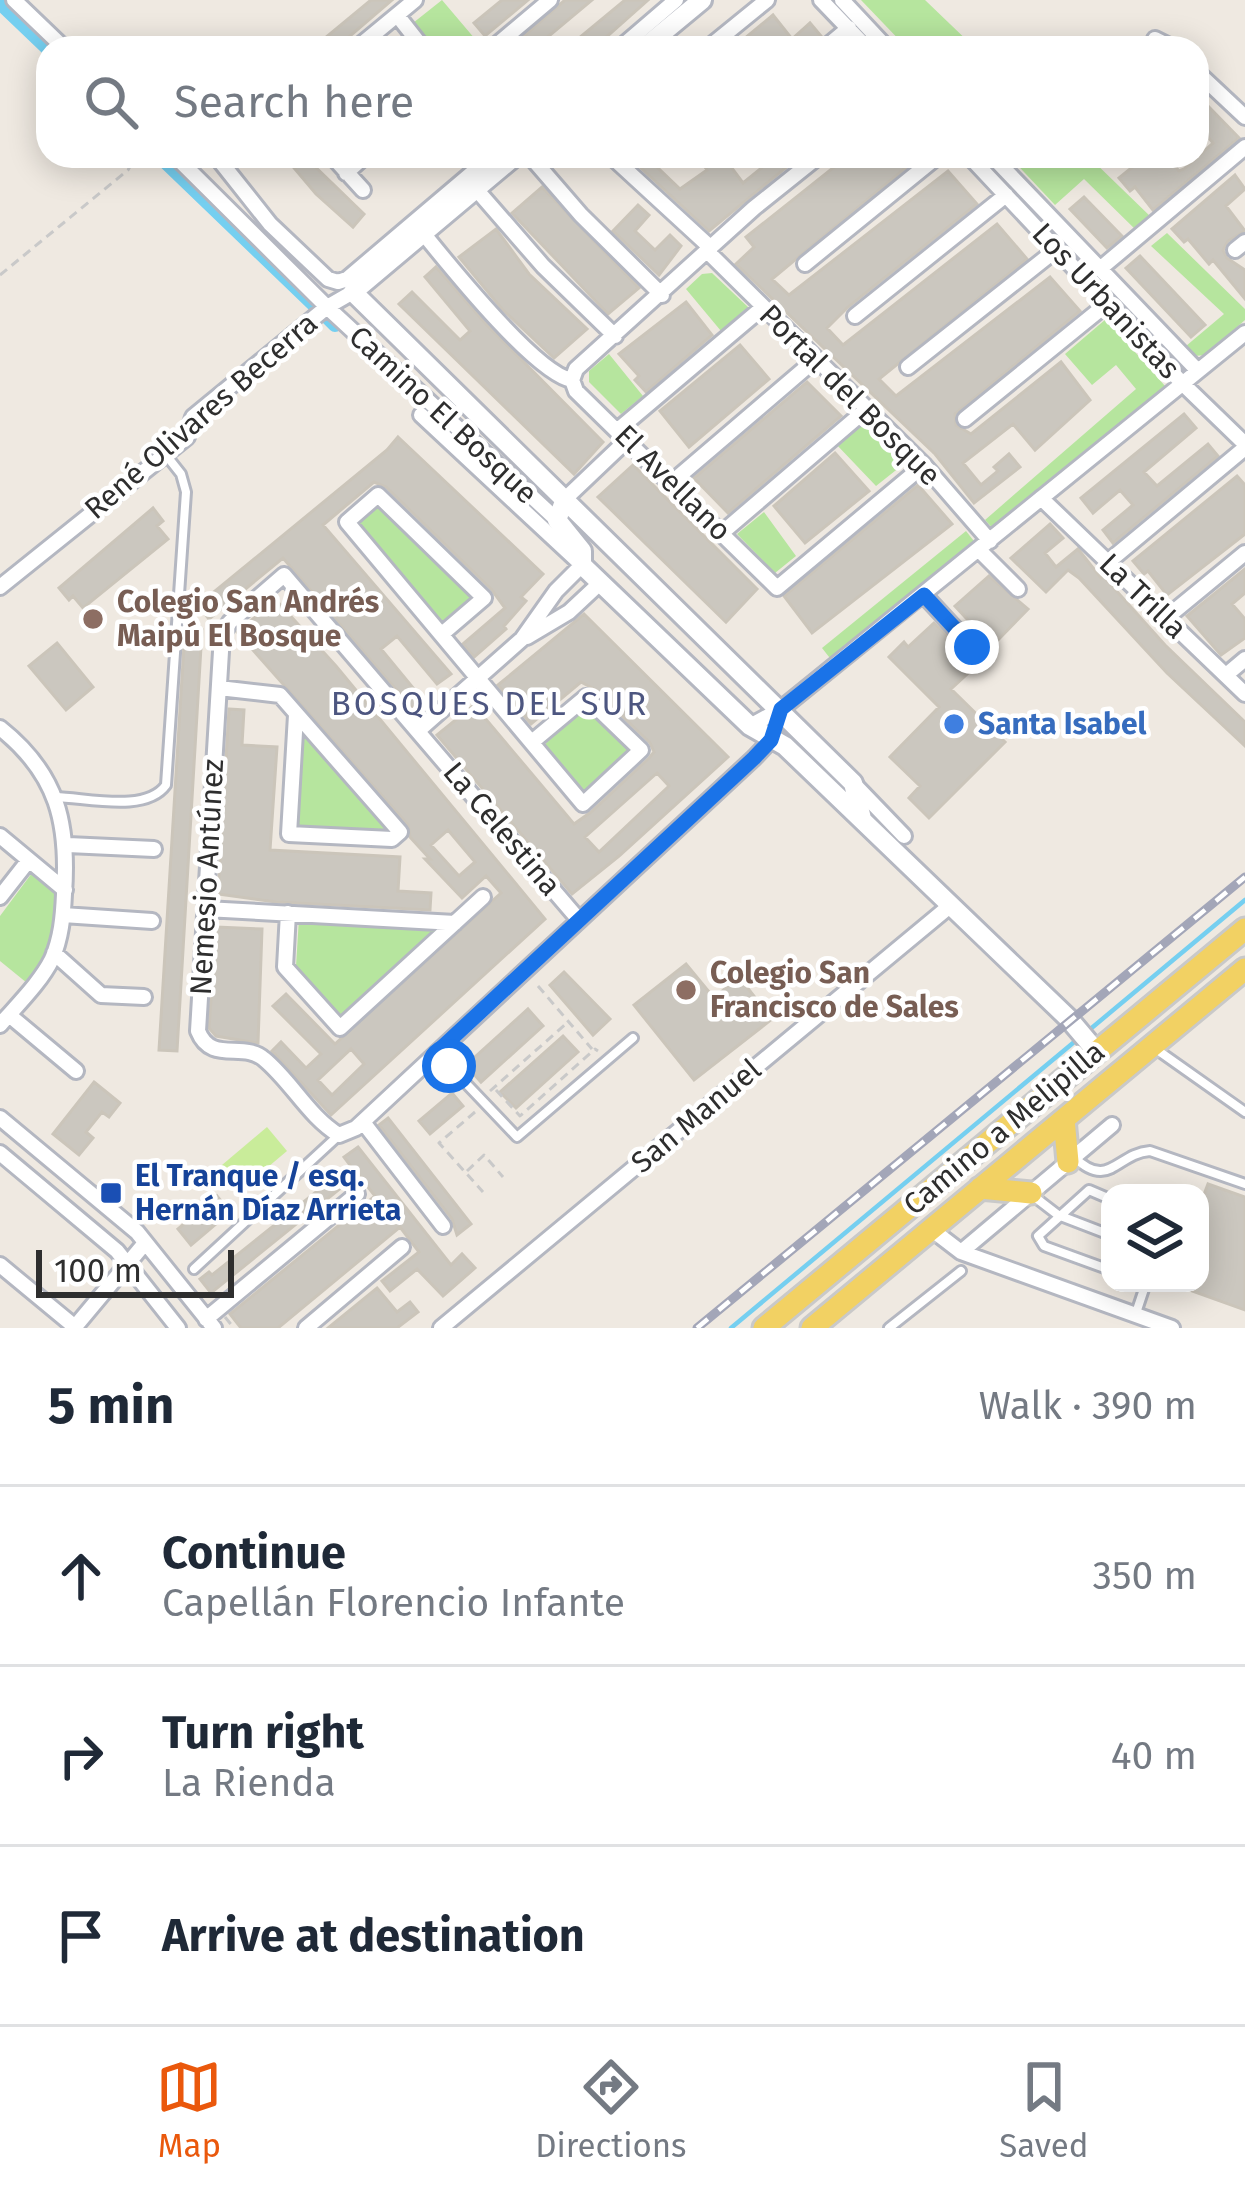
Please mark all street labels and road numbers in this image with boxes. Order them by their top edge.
street label: Los Urbanistas [1025,216,1187,386]
street label: Portal del Bosque [752,297,948,493]
street label: René Olivares Becerra [77,305,325,527]
street label: Camino El Bosque [341,319,545,511]
street label: El Avellano [607,417,739,549]
street label: La Trilla [1092,546,1194,646]
street label: La Celestina [436,755,568,903]
street label: Nemesio Antúnez [183,758,231,996]
street label: Camino a Melipilla [896,1033,1112,1223]
street label: San Manuel [624,1051,768,1181]

